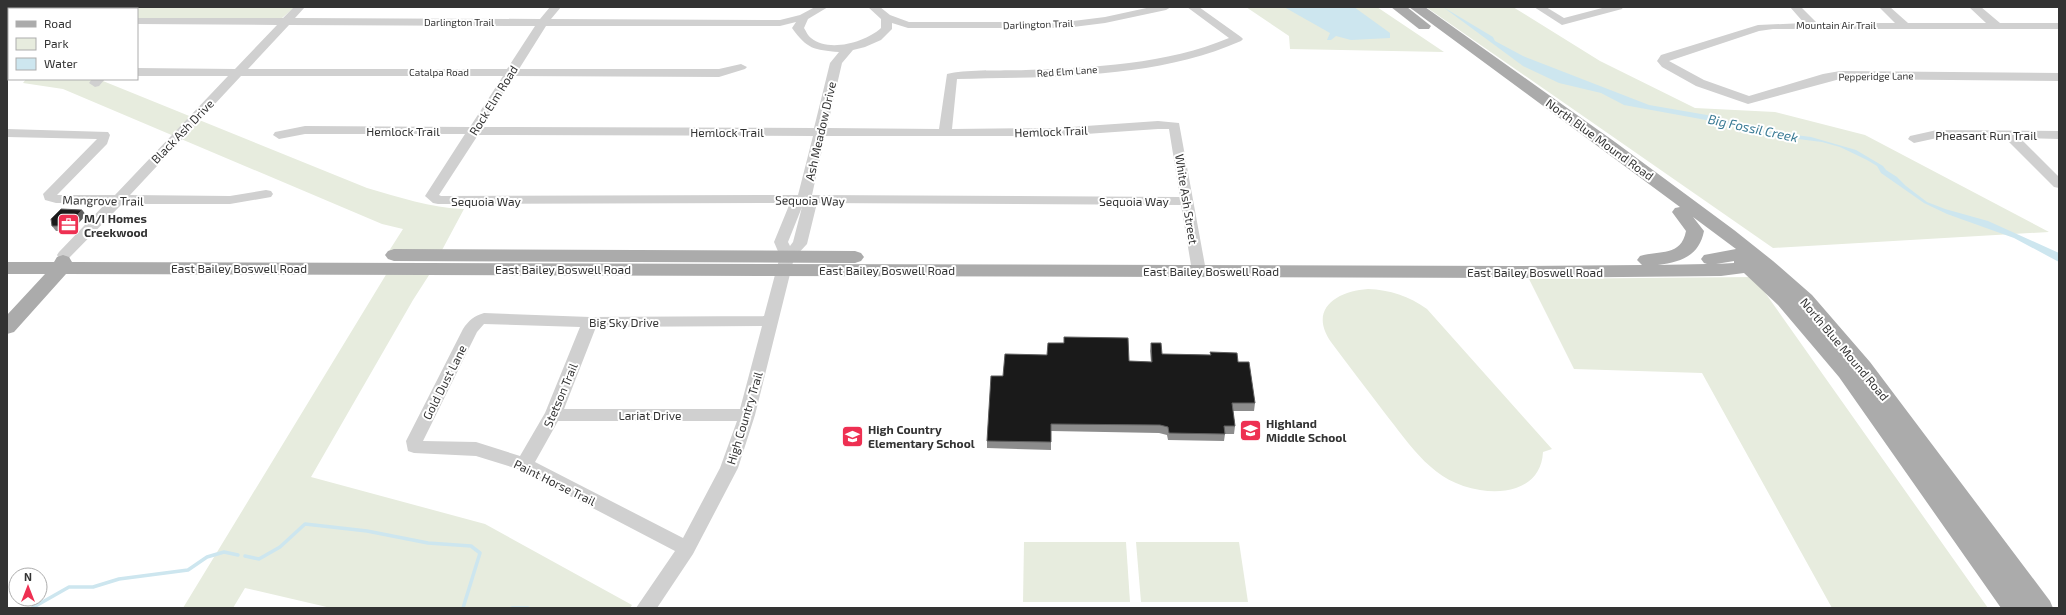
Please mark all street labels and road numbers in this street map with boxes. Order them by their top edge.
street label: Darlington Trail [424,16,494,28]
street label: Darlington Trail [1003,17,1073,31]
street label: Mountain Air Trail [1796,19,1876,31]
street label: Rock Elm Road [466,62,520,138]
street label: Red Elm Lane [1036,63,1098,79]
street label: Catalpa Road [409,66,469,78]
street label: Pepperidge Lane [1838,69,1914,83]
street label: Ash Meadow Drive [802,80,838,182]
street label: North Blue Mound Road [1543,95,1657,183]
street label: Black Ash Drive [148,96,216,166]
street label: Hemlock Trail [1014,123,1088,139]
street label: Hemlock Trail [366,124,440,138]
street label: Hemlock Trail [690,125,764,139]
street label: Pheasant Run Trail [1935,128,2037,142]
street label: White Ash Street [1173,153,1201,246]
street label: Mangrove Trail [62,192,144,208]
street label: Sequoia Way [775,192,846,208]
street label: Sequoia Way [451,194,522,208]
street label: Sequoia Way [1099,194,1170,208]
street label: East Bailey Boswell Road [171,261,307,275]
street label: East Bailey Boswell Road [495,262,631,276]
street label: East Bailey Boswell Road [819,263,955,277]
street label: East Bailey Boswell Road [1143,264,1279,278]
street label: East Bailey Boswell Road [1467,265,1603,279]
street label: North Blue Mound Road [1798,295,1892,403]
street label: Big Sky Drive [589,315,659,329]
street label: Gold Dust Lane [419,342,469,422]
street label: Stetson Trail [540,360,580,429]
street label: High Country Trail [723,369,765,466]
street label: Lariat Drive [619,408,681,422]
street label: Paint Horse Trail [512,456,599,508]

